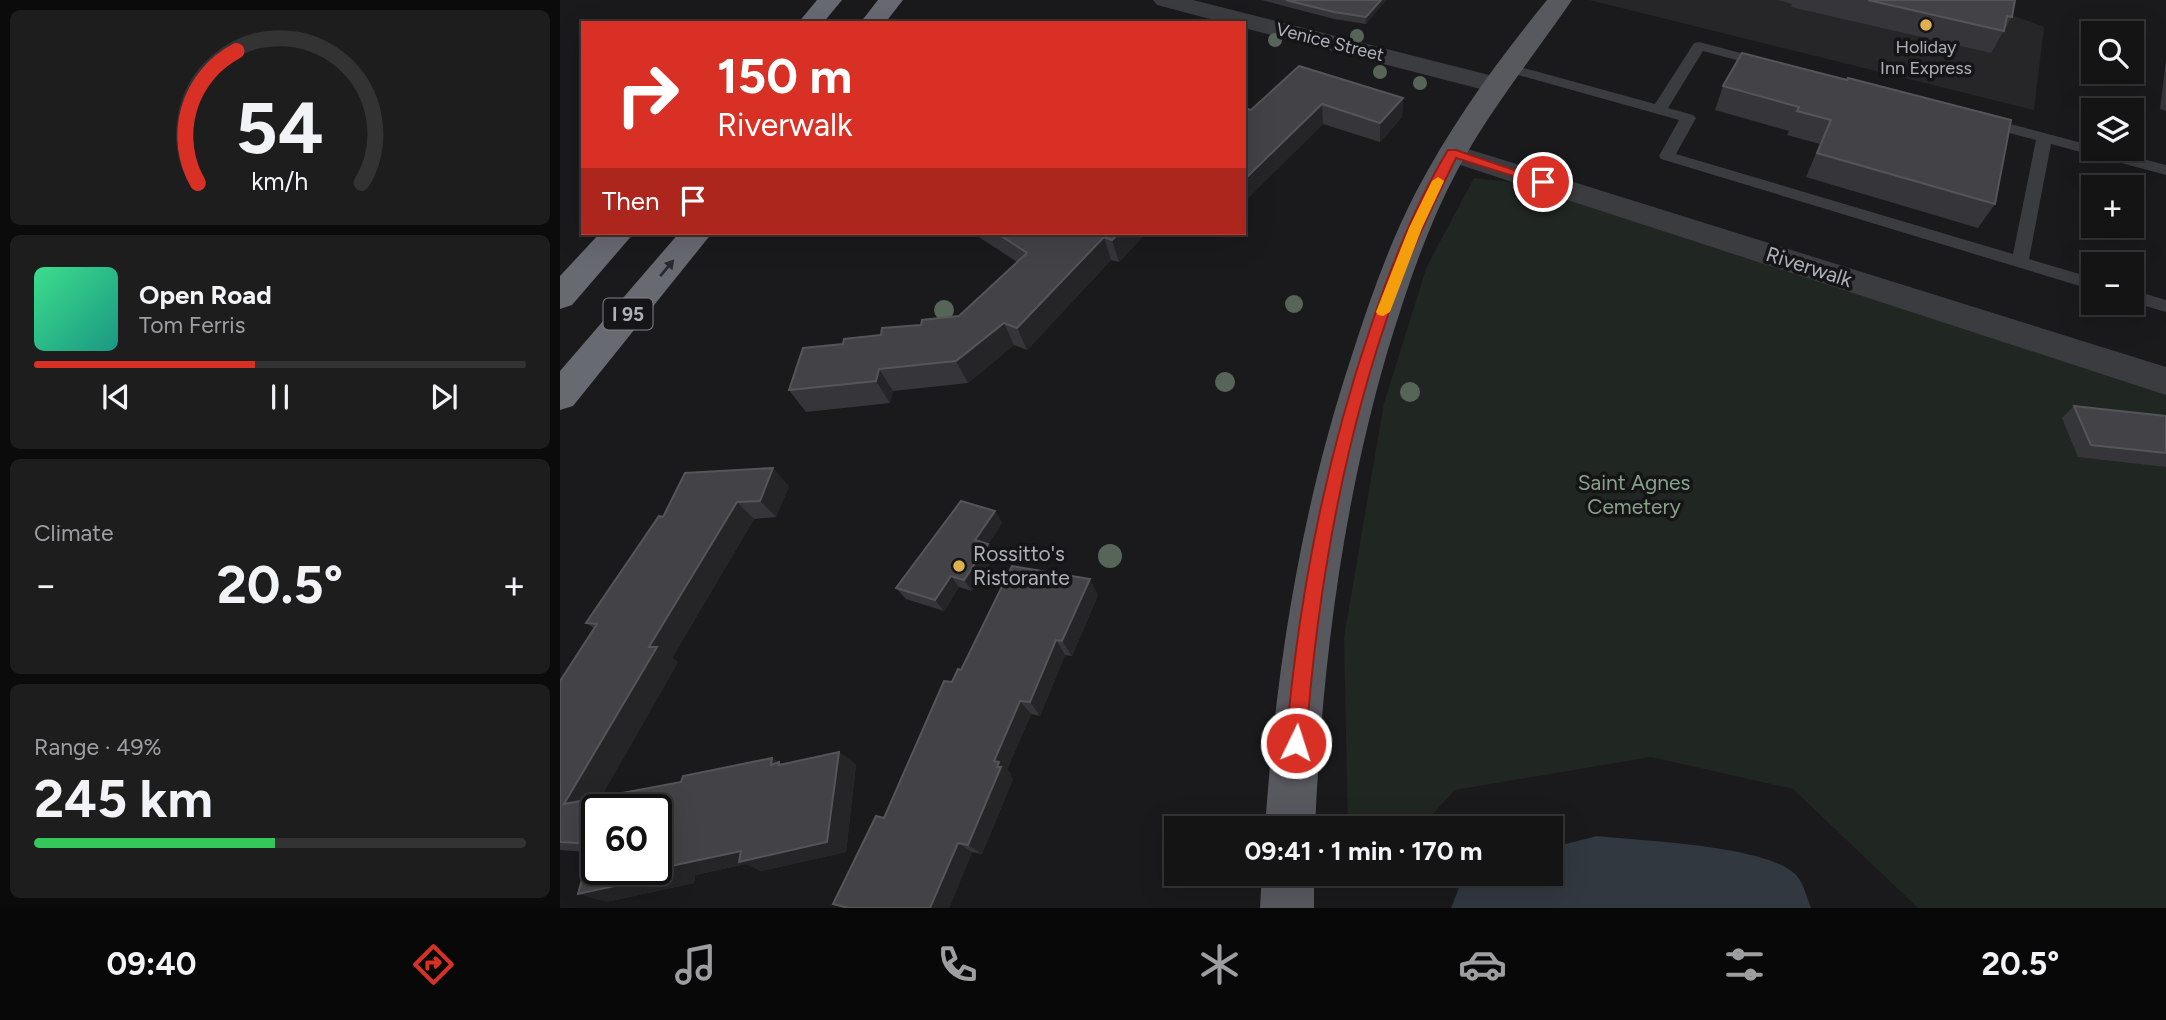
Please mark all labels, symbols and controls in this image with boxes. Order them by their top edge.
marker: Holiday Inn Express [1918,17,1934,33]
street label: Venice Street [1274,18,1386,66]
map controls [2081,21,2144,315]
button: search [2081,21,2144,84]
place label: Holiday Inn Express [1880,36,1972,79]
text: 150 m [717,46,852,105]
icon: right [602,49,693,140]
text: 54 [236,85,324,172]
button: layers [2081,98,2144,161]
text: Riverwalk [717,106,853,144]
pin [1513,152,1573,212]
icon: arrive [1524,163,1562,201]
text: km/h [251,166,309,196]
button: + [2081,175,2144,238]
icon: arrive [674,182,712,220]
text: Then [602,185,660,217]
street label: Riverwalk [1763,241,1856,292]
button: − [2081,252,2144,315]
one-way arrow [659,259,675,277]
text: Open Road [139,279,272,311]
road number: I 95 [603,298,652,330]
text: Tom Ferris [139,311,245,339]
icon: previous [97,378,135,416]
icon: pause [261,378,299,416]
icon: next [425,378,463,416]
park label: Saint Agnes Cemetery [1578,470,1690,519]
text: Climate [34,519,113,547]
place label: Rossitto's Ristorante [973,541,1070,590]
text: 20.5° [217,554,343,616]
marker: Rossitto's Ristorante [951,558,967,574]
text: − [34,562,58,608]
text: + [502,562,526,608]
position arrow [1259,706,1333,780]
text: Range · 49% [34,733,162,761]
text: 245 km [34,768,213,830]
speed limit sign: 60 [581,794,672,885]
text: 09:41 · 1 min · 170 m [1244,835,1483,867]
icon: directions [409,940,458,989]
icon: music [671,940,720,989]
icon: phone [933,940,982,989]
icon: climate [1195,940,1244,989]
icon: car [1458,940,1507,989]
icon: filters [1720,940,1769,989]
text: 09:40 [107,945,196,983]
text: 20.5° [1982,945,2059,983]

